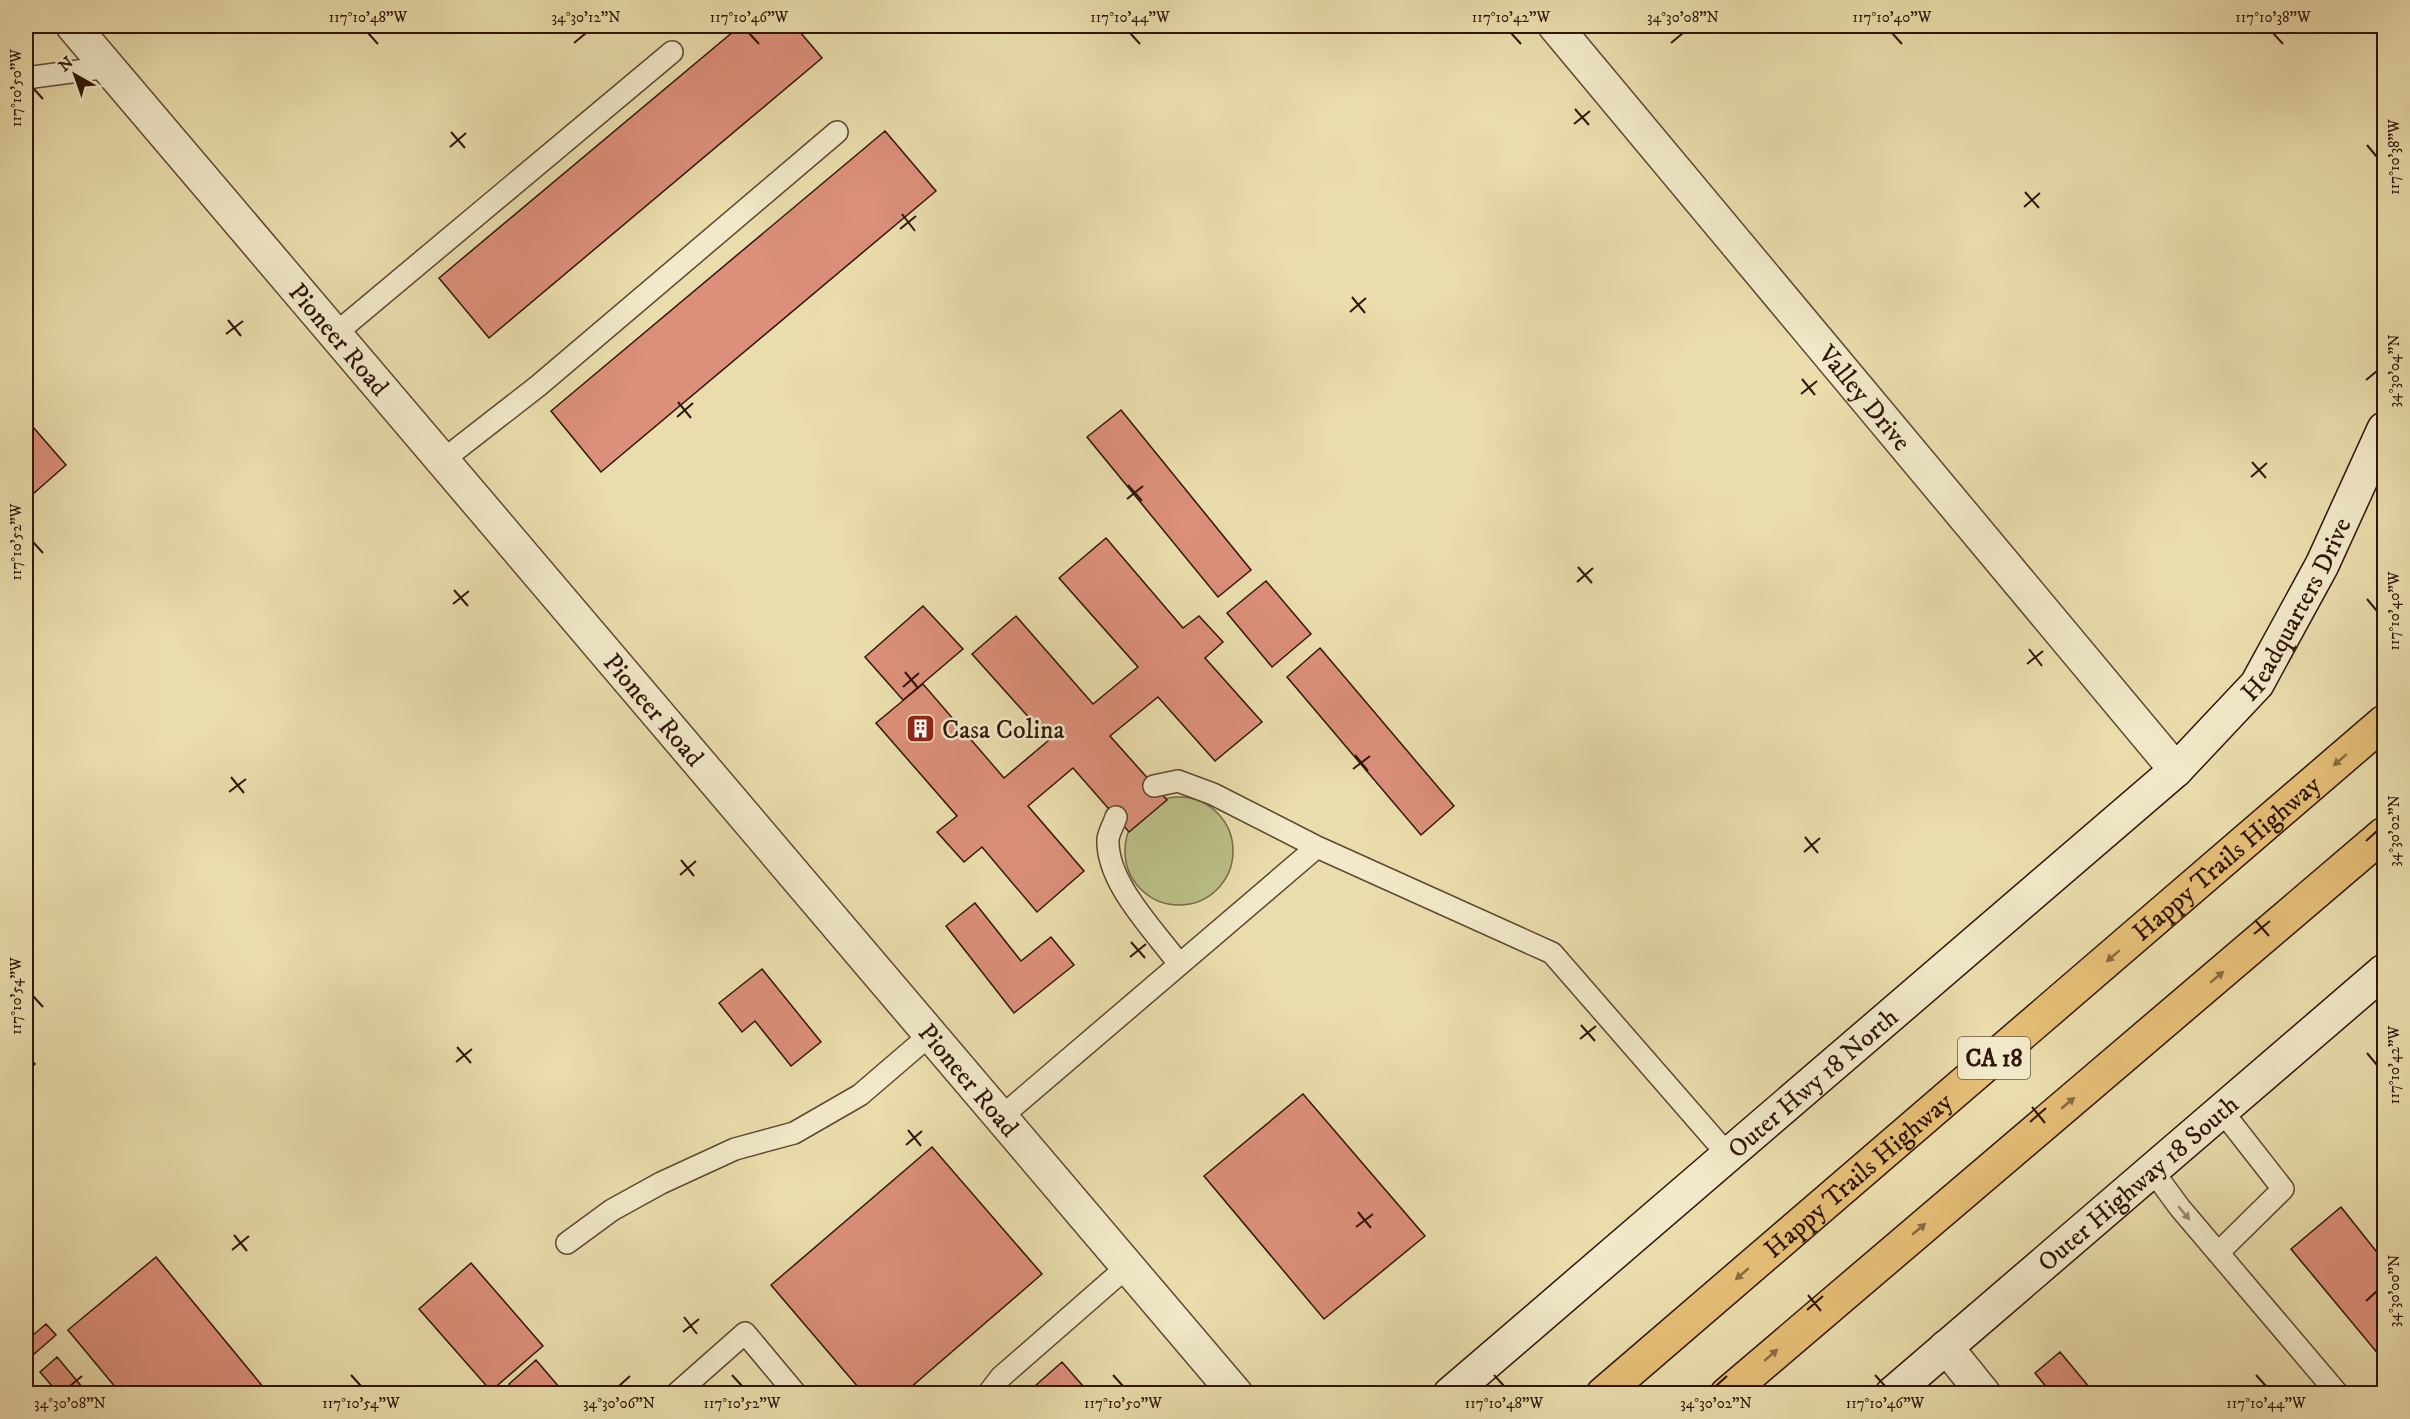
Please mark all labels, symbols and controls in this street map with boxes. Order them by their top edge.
text: 117°10'48"W [329,8,407,27]
text: 34°30'12"N [551,8,621,27]
text: 117°10'46"W [710,8,789,27]
text: 117°10'44"W [1090,8,1170,27]
text: 117°10'42"W [1472,8,1550,27]
text: 34°30'08"N [1647,8,1719,27]
text: 117°10'40"W [1853,8,1932,27]
text: 117°10'38"W [2235,8,2311,27]
north arrow [45,45,105,105]
text: 117°10'50"W [7,49,26,127]
text: N [55,52,77,76]
text: 117°10'38"W [2385,119,2404,195]
street label: Pioneer Road [281,277,396,404]
text: 34°30'04"N [2385,335,2404,407]
street label: Valley Drive [1810,338,1918,458]
text: 117°10'52"W [7,503,26,581]
street label: Headquarters Drive [2234,513,2359,709]
text: 117°10'40"W [2385,571,2404,650]
street label: Pioneer Road [595,647,710,774]
building icon: Casa Colina [905,713,937,745]
place label: Casa Colina [942,714,1065,747]
one-way arrow [2333,753,2348,766]
street label: Happy Trails Highway [2126,768,2329,949]
text: 34°30'02"N [2385,795,2404,867]
one-way arrow [2105,949,2121,962]
text: 117°10'54"W [7,957,26,1035]
one-way arrow [2209,971,2224,984]
street label: Outer Hwy 18 North [1721,1001,1906,1166]
street label: Pioneer Road [910,1017,1025,1144]
text: 117°10'42"W [2385,1026,2404,1104]
road number: CA 18 [1958,1037,2030,1079]
street label: Happy Trails Highway [1758,1085,1960,1266]
street label: Outer Highway 18 South [2031,1088,2246,1279]
one-way arrow [2060,1097,2075,1110]
one-way arrow [2177,1205,2190,1220]
one-way arrow [1911,1223,1926,1236]
text: 34°30'00"N [2385,1255,2404,1327]
one-way arrow [1735,1267,1750,1280]
one-way arrow [1763,1349,1779,1362]
text: 34°30'08"N [34,1394,106,1413]
text: 117°10'54"W [322,1394,400,1413]
text: 34°30'06"N [583,1394,655,1413]
text: 117°10'52"W [703,1394,781,1413]
text: 117°10'50"W [1084,1394,1162,1413]
text: 117°10'48"W [1465,1394,1543,1413]
text: 34°30'02"N [1680,1394,1752,1413]
text: 117°10'46"W [1846,1394,1925,1413]
text: 117°10'44"W [2226,1394,2306,1413]

